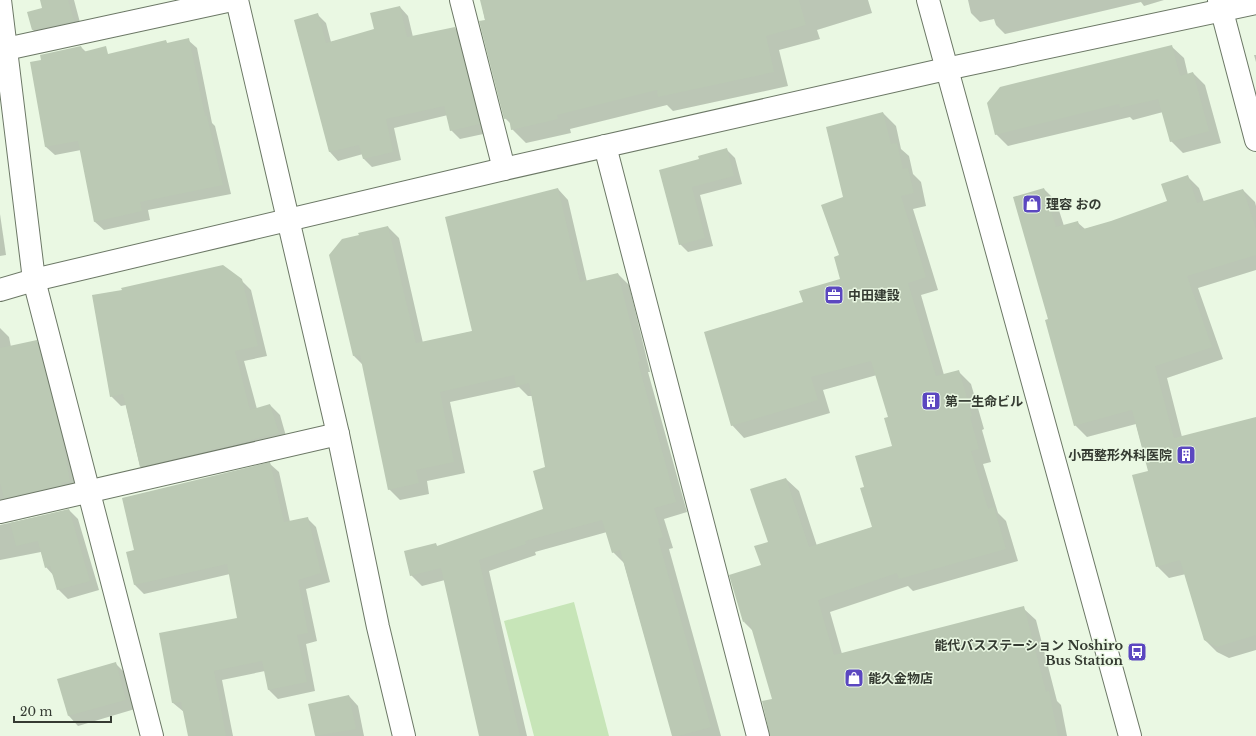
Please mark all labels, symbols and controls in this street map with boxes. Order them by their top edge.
shop icon: 理容 おの [1021,193,1043,215]
place label: 理容 おの [1046,196,1101,213]
office icon: 中田建設 [823,284,845,306]
place label: 中田建設 [848,287,900,304]
building icon: 第一生命ビル [920,390,942,412]
place label: 第一生命ビル [945,393,1023,410]
building icon: 小西整形外科医院 [1175,444,1197,466]
place label: 小西整形外科医院 [1068,447,1172,464]
place label: 能代バスステーション Noshiro Bus Station [934,637,1124,669]
bus stop icon: 能代バスステーション Noshiro Bus Station [1126,641,1148,663]
shop icon: 能久金物店 [843,667,865,689]
place label: 能久金物店 [868,670,933,687]
scale bar [14,698,111,724]
text: 20 m [20,704,52,719]

